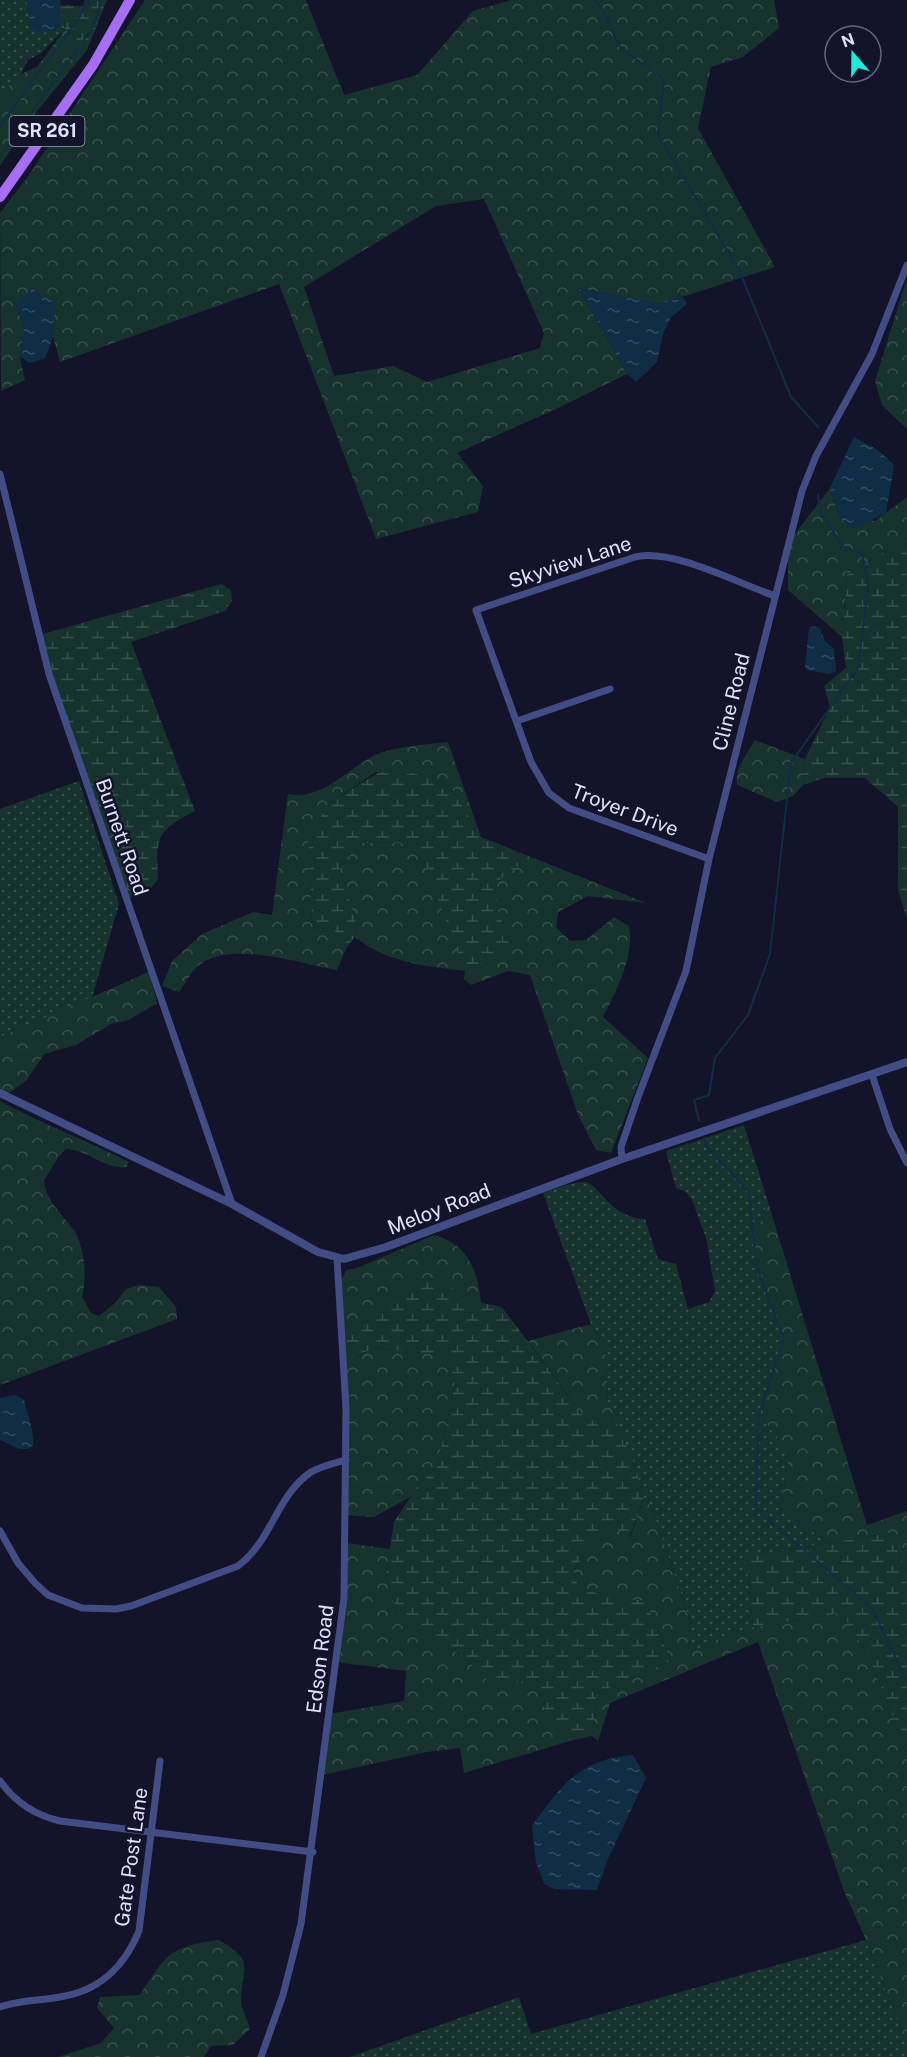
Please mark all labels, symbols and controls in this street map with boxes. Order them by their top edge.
north arrow [823,24,883,84]
text: N [839,29,857,51]
road number: SR 261 [9,116,84,146]
street label: Skyview Lane [506,531,634,593]
street label: Cline Road [707,651,755,753]
street label: Burnett Road [91,775,153,899]
street label: Troyer Drive [568,779,682,841]
street label: Meloy Road [384,1178,494,1240]
street label: Edson Road [301,1603,339,1715]
street label: Gate Post Lane [109,1786,153,1928]

